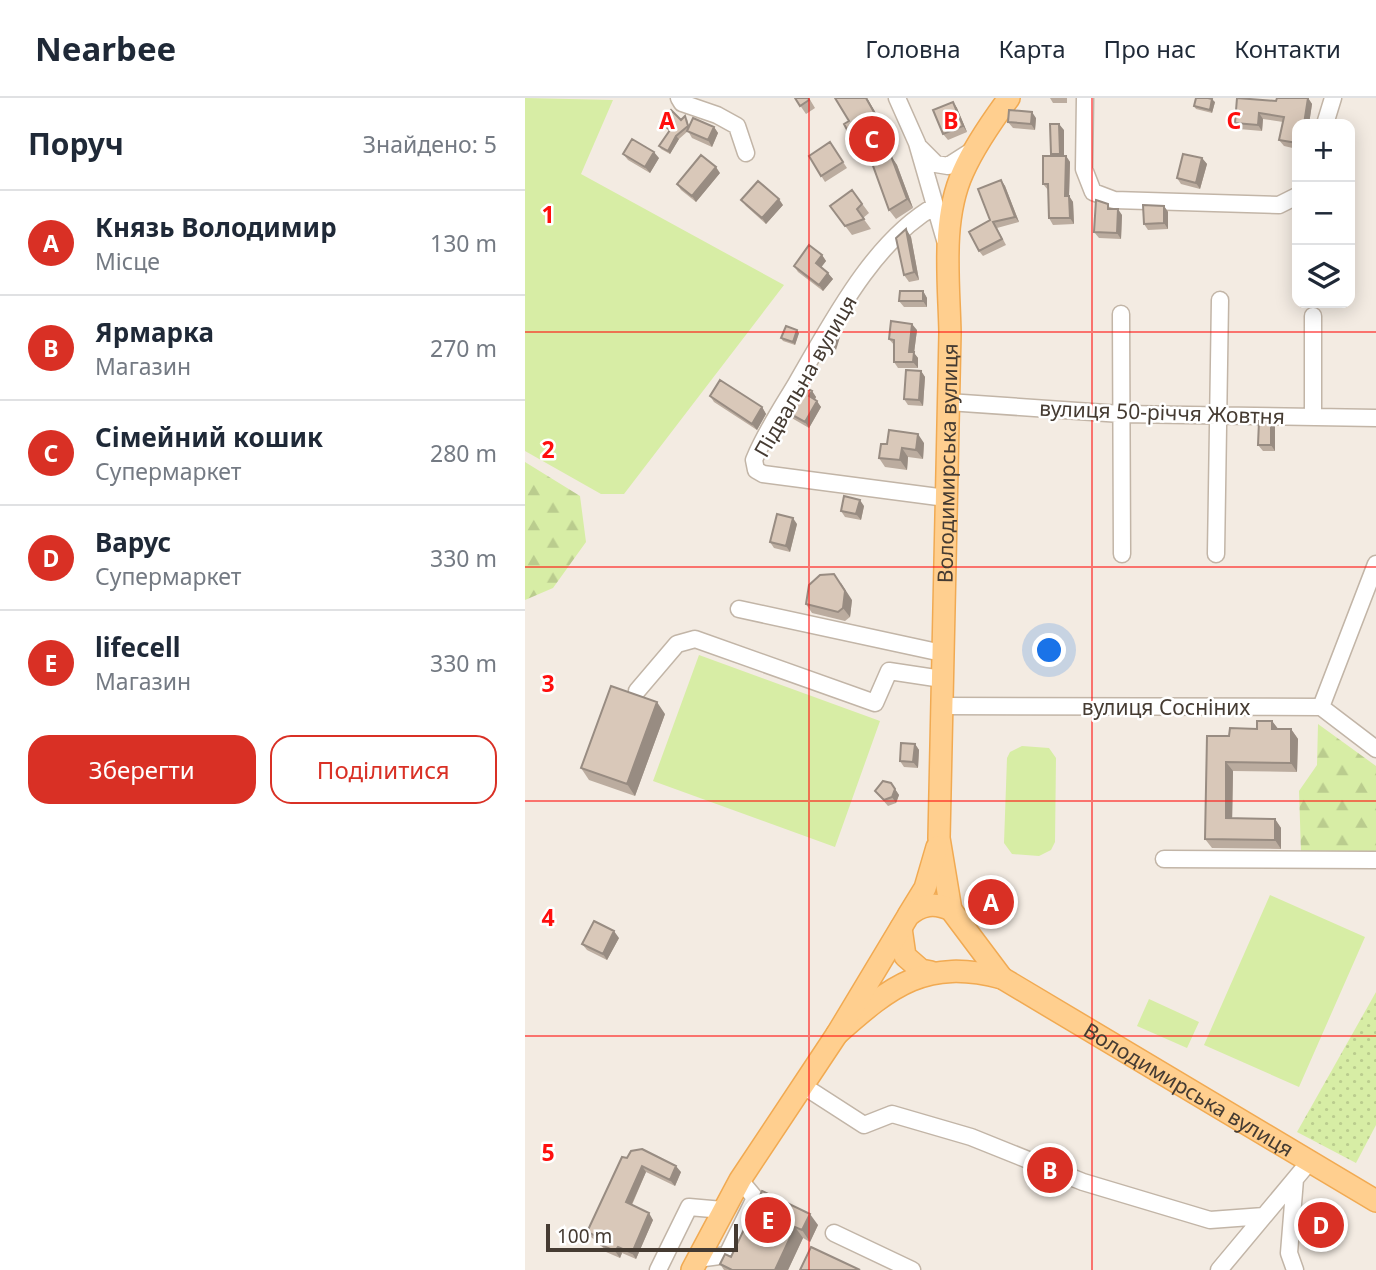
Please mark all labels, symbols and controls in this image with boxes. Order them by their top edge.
text: Nearbee [35,26,176,71]
text: Головна [865,32,961,65]
text: Карта [999,32,1066,65]
text: Про нас [1104,32,1196,65]
text: Контакти [1234,32,1341,65]
text: A [659,104,675,136]
text: B [943,104,959,136]
text: C [1227,104,1242,136]
pin: C [849,113,895,165]
map controls [1292,119,1355,308]
button: + [1292,119,1355,182]
text: Поруч [28,123,124,164]
text: Знайдено: 5 [363,128,497,160]
button: − [1292,182,1355,245]
text: 1 [541,198,555,230]
text: Князь Володимир [95,209,337,245]
text: A [43,227,59,259]
text: 130 m [430,227,497,259]
text: Місце [95,245,160,277]
button: layers [1292,245,1355,308]
street label: Підвальна вулиця [747,290,863,462]
text: Ярмарка [95,314,214,350]
text: B [43,332,59,364]
text: 270 m [430,332,497,364]
street label: Володимирська вулиця [931,343,964,583]
text: Магазин [95,350,191,382]
street label: вулиця 50-річчя Жовтня [1039,394,1285,430]
text: Сімейний кошик [95,419,323,455]
text: 2 [541,433,555,465]
text: C [44,437,58,469]
text: 280 m [430,437,497,469]
text: Супермаркет [95,455,241,487]
text: Варус [95,524,171,560]
text: D [43,542,59,574]
text: 330 m [430,542,497,574]
text: Супермаркет [95,560,241,592]
text: lifecell [95,629,181,665]
your location [1032,633,1066,667]
text: E [45,647,57,679]
text: 330 m [430,647,497,679]
text: Магазин [95,665,191,697]
text: 3 [541,667,555,699]
street label: вулиця Сосніних [1082,693,1250,721]
button: Зберегти [28,735,256,804]
button: Поділитися [270,735,497,804]
pin: A [968,876,1014,928]
text: 4 [541,901,555,933]
street label: Володимирська вулиця [1079,1016,1299,1163]
text: 5 [541,1136,555,1168]
pin: B [1027,1144,1073,1196]
pin: E [745,1194,791,1246]
pin: D [1298,1199,1344,1251]
scale bar [546,1221,739,1253]
text: 100 m [557,1223,612,1249]

